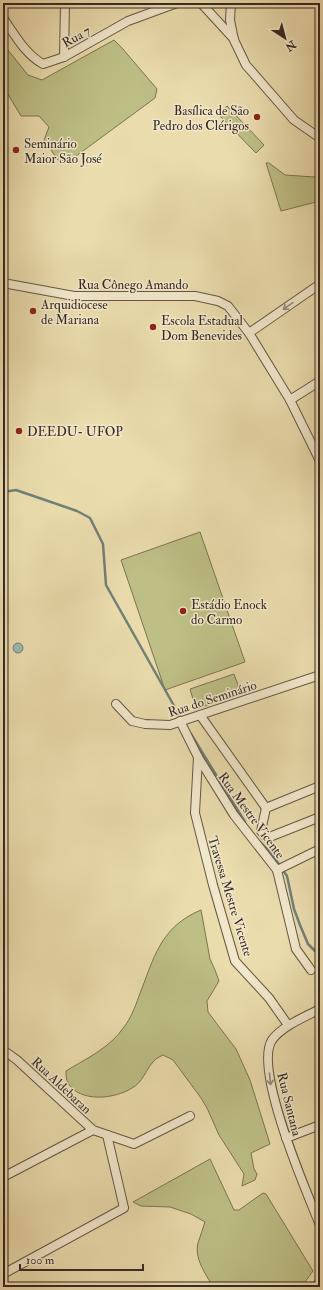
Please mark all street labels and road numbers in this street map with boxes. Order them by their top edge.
street label: Rua 7 [60,23,93,51]
street label: Rua Cônego Amando [78,277,188,293]
street label: Rua do Seminário [166,677,259,721]
street label: Rua Mestre Vicente [214,769,288,862]
street label: Travessa Mestre Vicente [204,834,256,959]
street label: Rua Aldebaran [28,1054,95,1118]
street label: Rua Santana [273,1071,305,1138]

